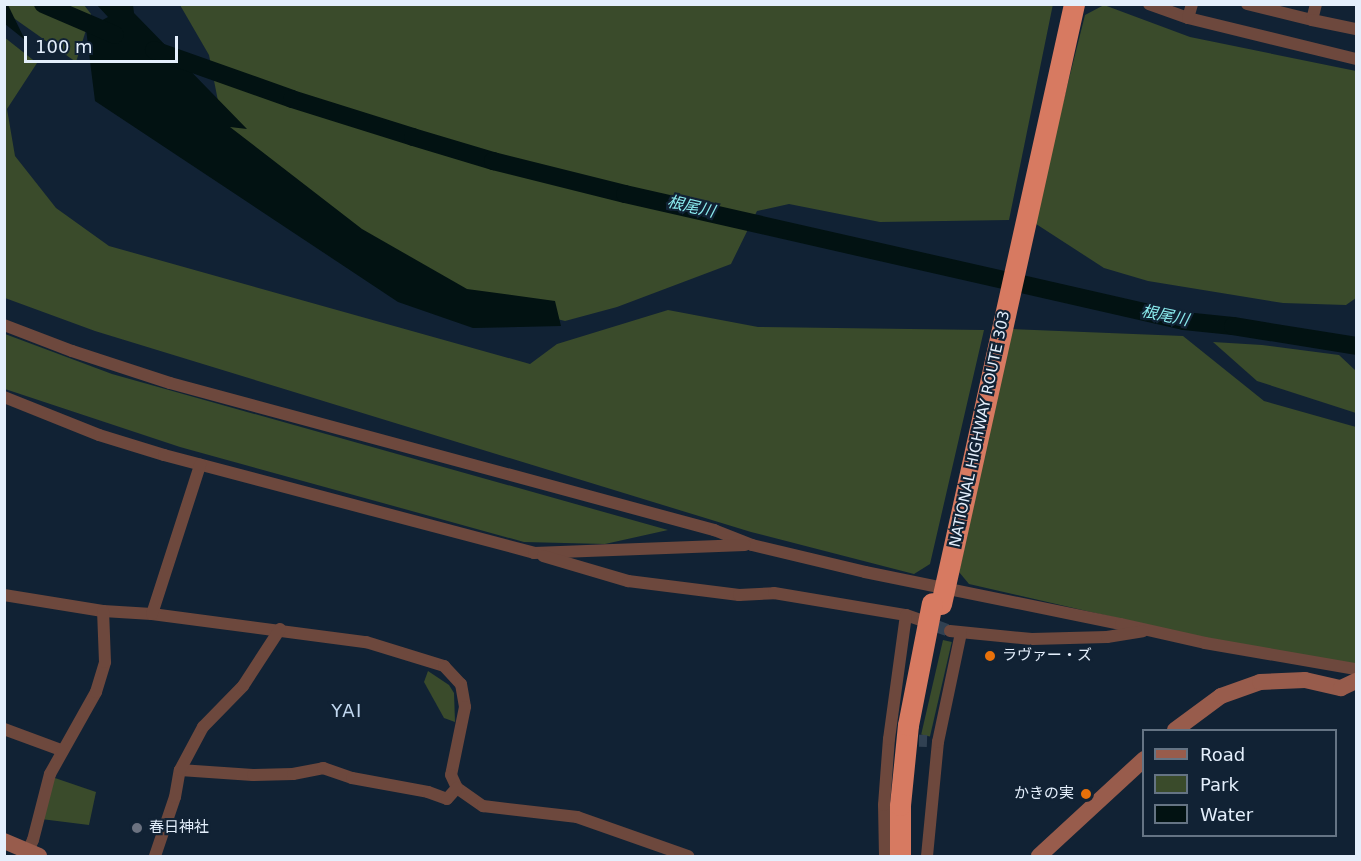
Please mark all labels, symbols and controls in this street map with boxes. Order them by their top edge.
scale bar [27,24,182,62]
text: 100 m [35,36,93,57]
water label: 根尾川 [665,192,717,222]
water label: 根尾川 [1140,302,1190,330]
street label: NATIONAL HIGHWAY ROUTE 303 [946,309,1014,549]
place label: ラヴァー・ズ [1002,647,1092,665]
marker: ラヴァー・ズ [983,649,997,663]
district label: YAI [331,700,363,722]
legend [1142,729,1337,837]
text: Road [1200,744,1245,765]
text: Park [1200,774,1239,795]
place label: かきの実 [1014,785,1074,803]
marker: かきの実 [1079,787,1093,801]
text: Water [1200,804,1253,825]
place label: 春日神社 [149,819,209,837]
marker: 春日神社 [130,821,144,835]

